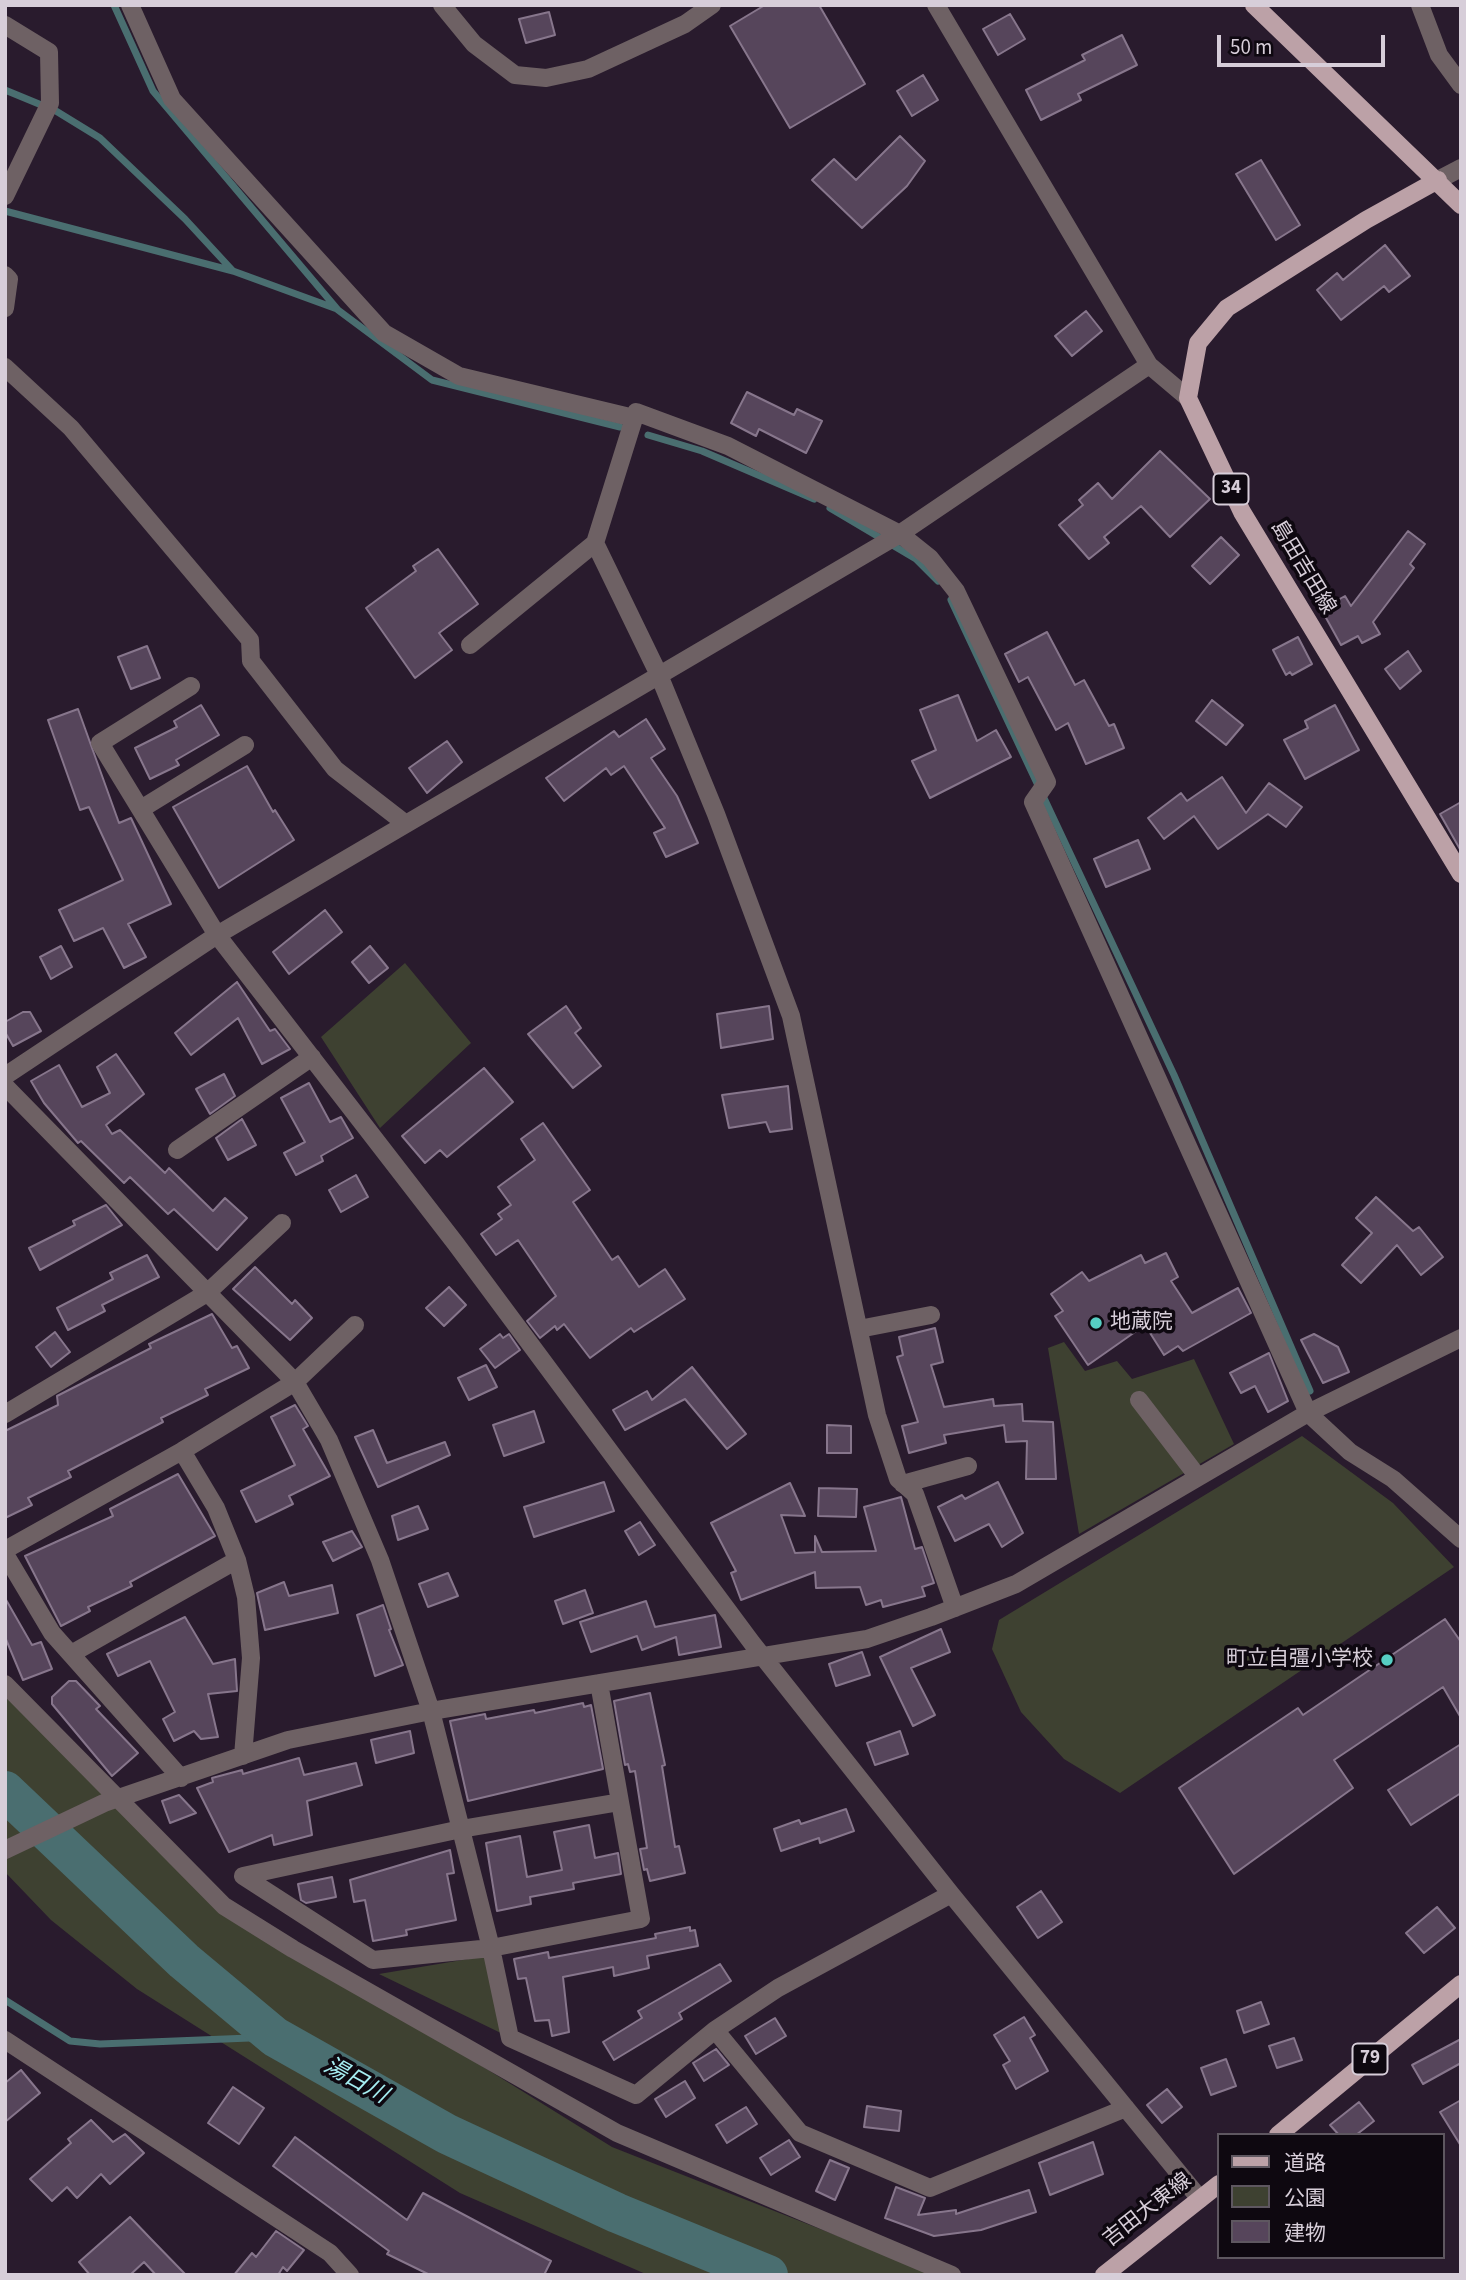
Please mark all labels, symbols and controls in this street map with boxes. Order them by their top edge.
scale bar [1221,21,1389,65]
text: 50 m [1230,32,1272,62]
road number: 34 [1214,474,1248,504]
street label: 島田吉田線 [1264,517,1340,619]
place label: 地蔵院 [1110,1310,1173,1336]
marker: 地蔵院 [1088,1315,1104,1331]
place label: 町立自彊小学校 [1226,1647,1373,1673]
marker: 町立自彊小学校 [1379,1652,1395,1668]
road number: 79 [1352,2044,1388,2074]
water label: 湯日川 [318,2053,392,2111]
legend [1218,2133,1445,2259]
text: 道路 [1284,2148,1326,2178]
street label: 吉田大東線 [1099,2169,1197,2253]
text: 公園 [1284,2183,1326,2213]
text: 建物 [1284,2218,1326,2248]

